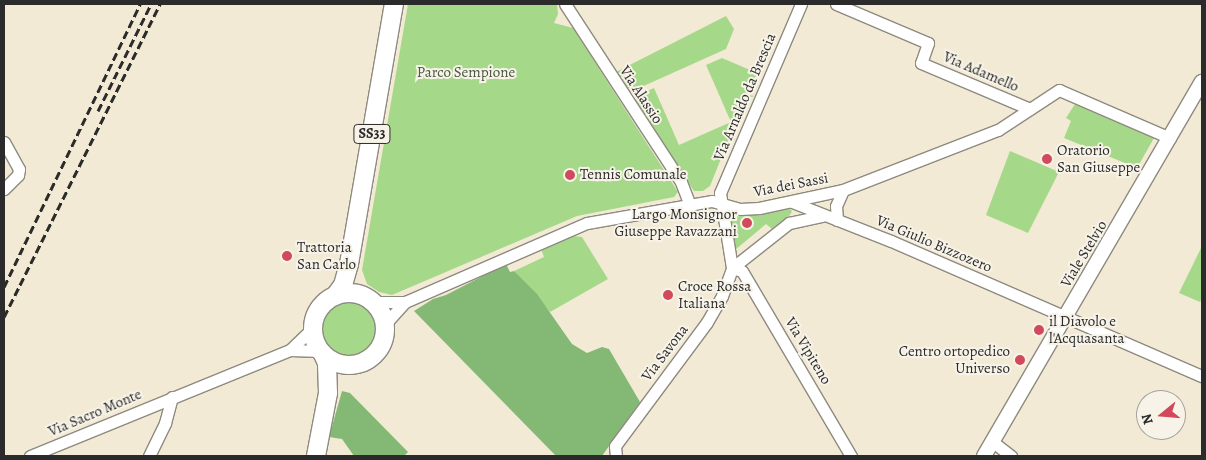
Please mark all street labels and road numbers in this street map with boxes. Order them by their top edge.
street label: Via Arnaldo da Brescia [710,30,780,164]
street label: Via Adamello [941,48,1021,96]
street label: Via Alassio [616,63,666,127]
road number: SS33 [353,122,391,146]
street label: Via dei Sassi [752,169,830,201]
street label: Via Giulio Bizzozero [873,211,995,277]
street label: Viale Stelvio [1057,217,1111,291]
street label: Via Vipiteno [781,314,835,388]
street label: Via Savona [638,321,692,385]
street label: Via Sacro Monte [46,385,144,441]

